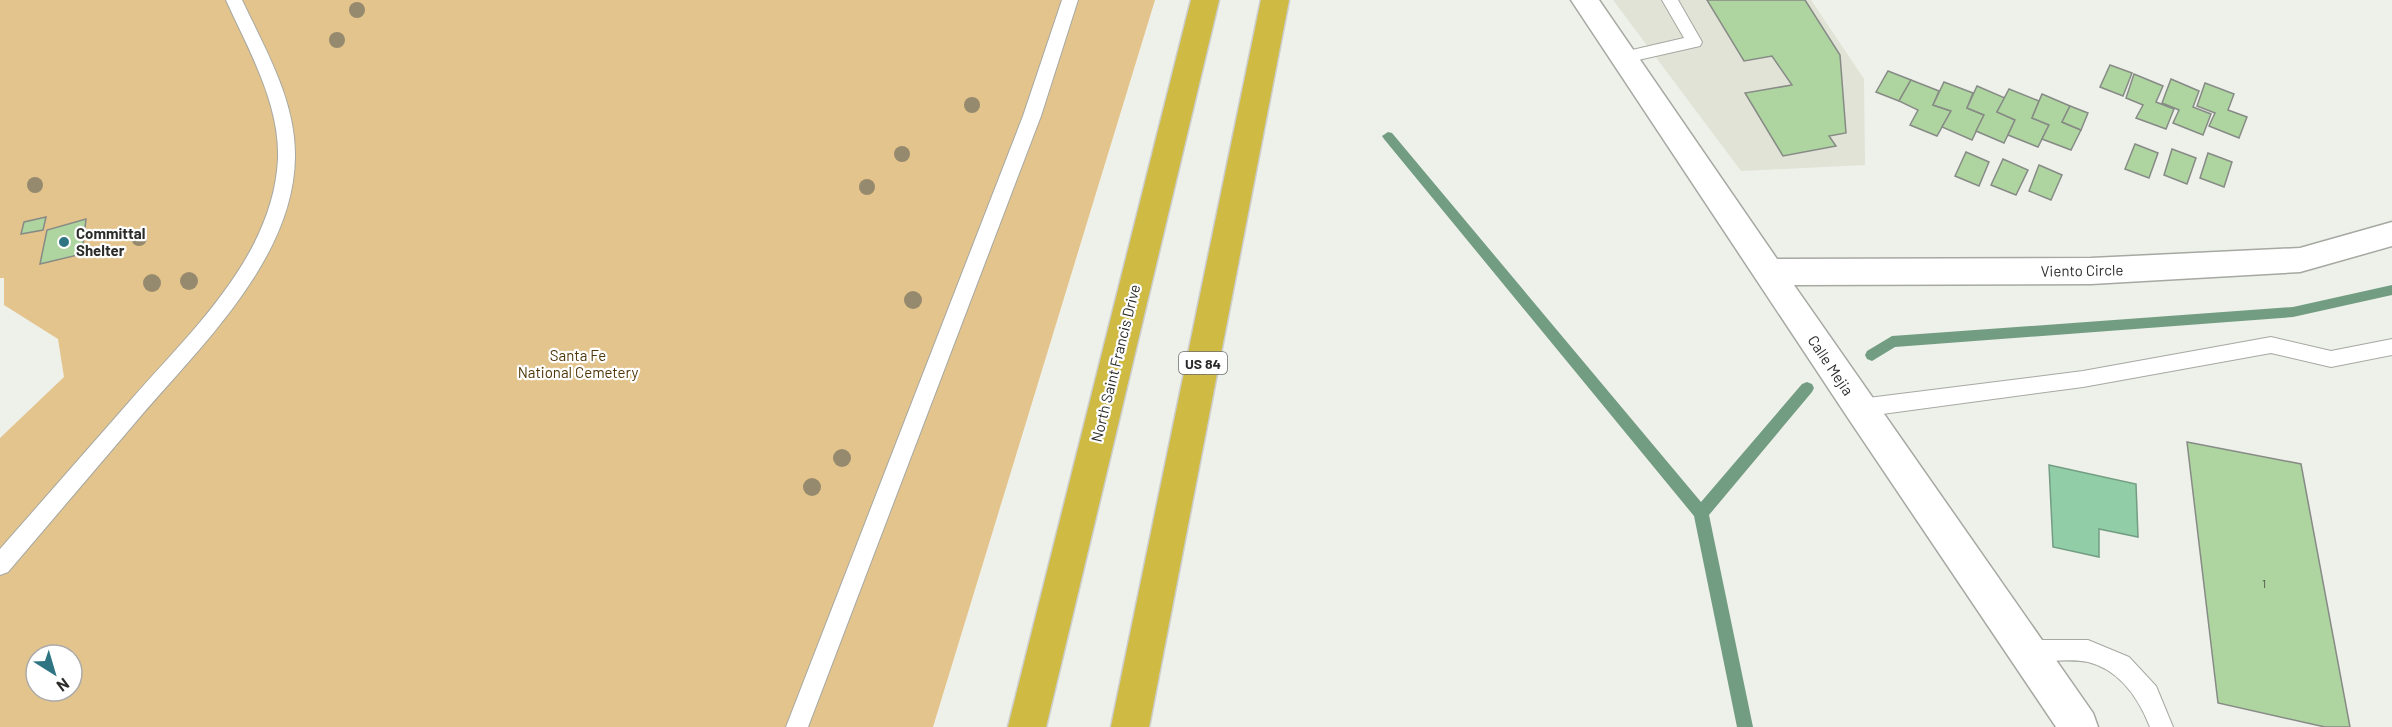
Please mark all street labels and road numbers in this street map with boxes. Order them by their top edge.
street label: Viento Circle [2040,260,2124,280]
street label: North Saint Francis Drive [1087,282,1143,444]
street label: Calle Mejia [1804,332,1858,398]
road number: US 84 [1179,352,1227,374]

